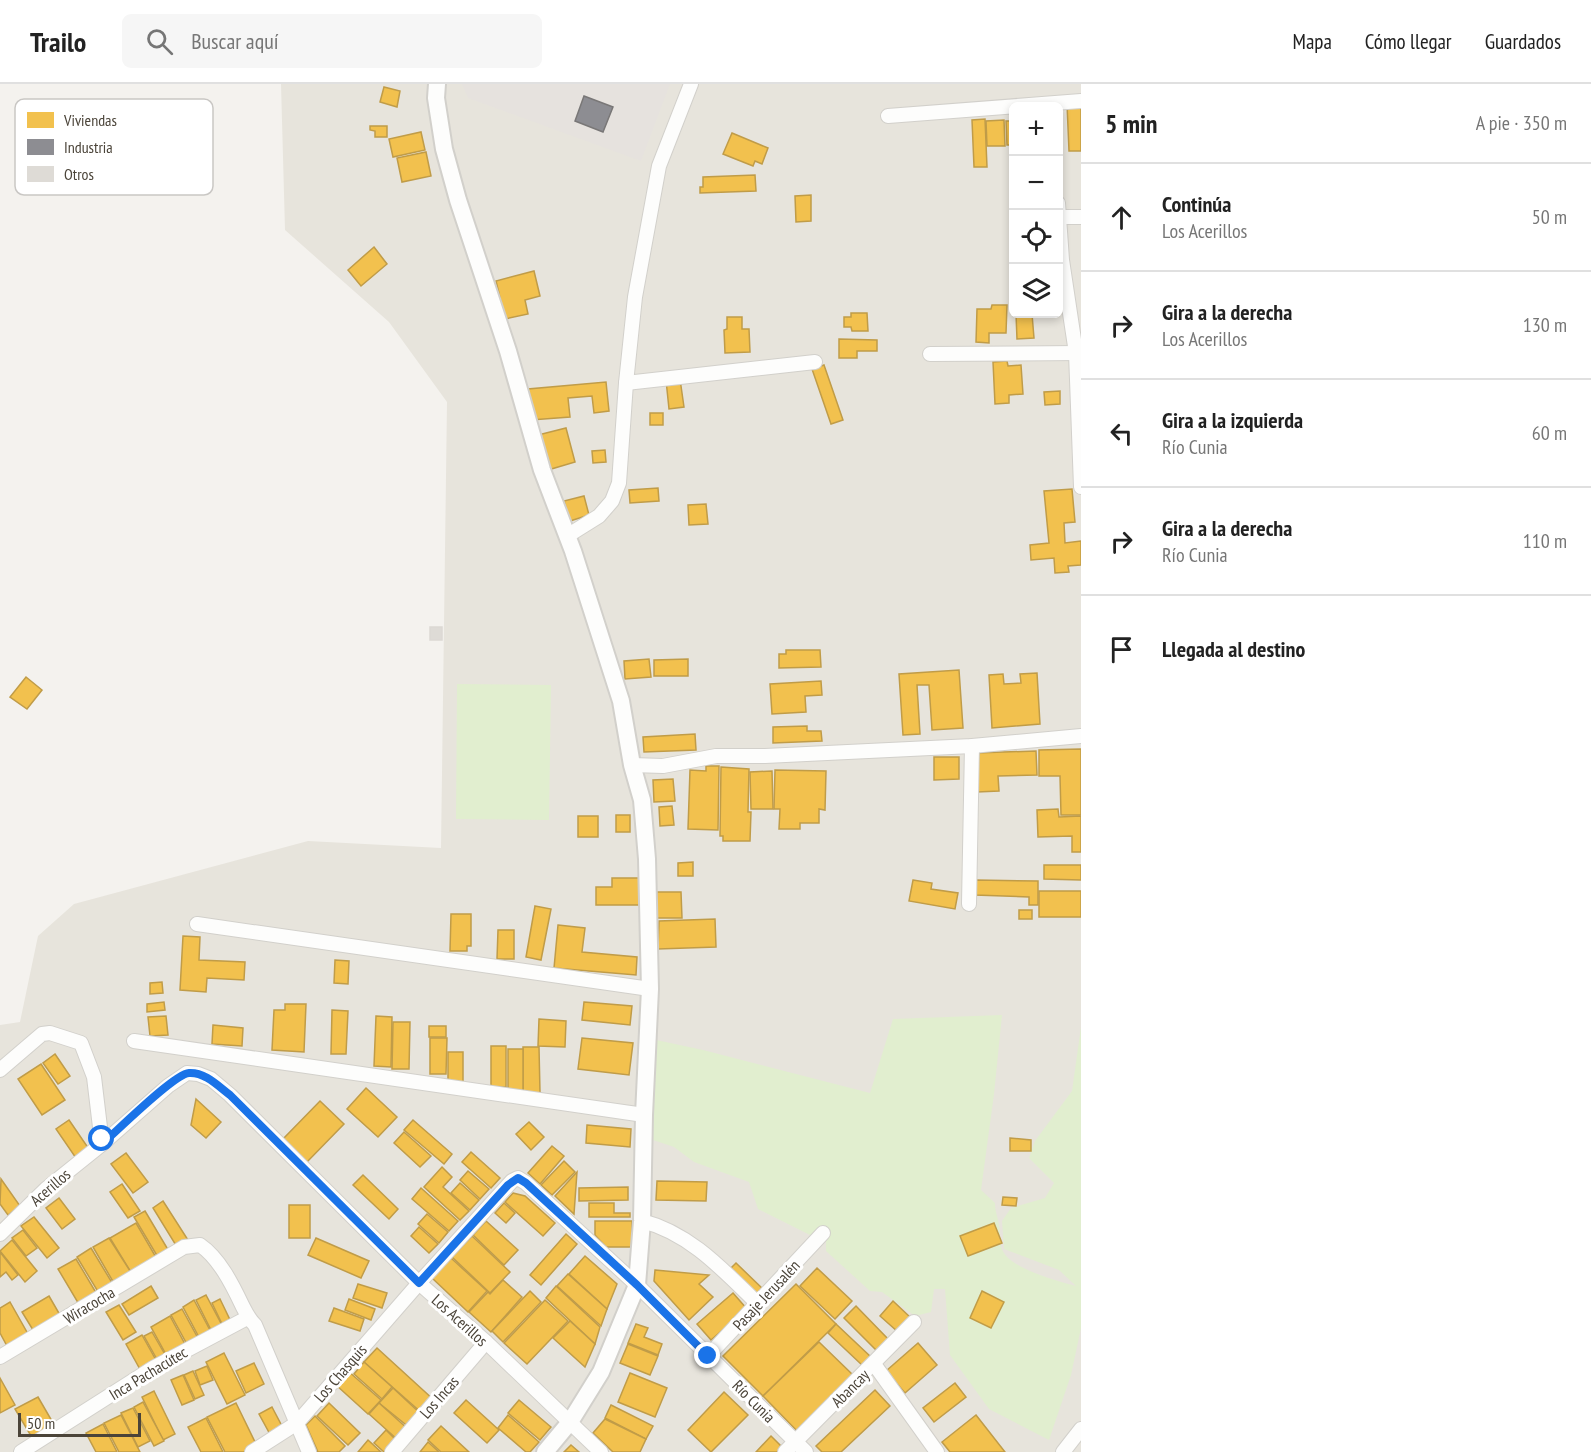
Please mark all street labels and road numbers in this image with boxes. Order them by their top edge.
street label: Acerillos [26,1164,74,1210]
street label: Pasaje Jerusalén [728,1255,804,1335]
street label: Wiracocha [60,1282,118,1328]
street label: Los Acerillos [428,1290,492,1350]
street label: Los Chasquis [309,1340,371,1406]
street label: Inca Pachacútec [105,1342,191,1404]
street label: Abancay [827,1365,873,1411]
street label: Los Incas [415,1372,463,1422]
street label: Río Cunia [728,1375,780,1427]

